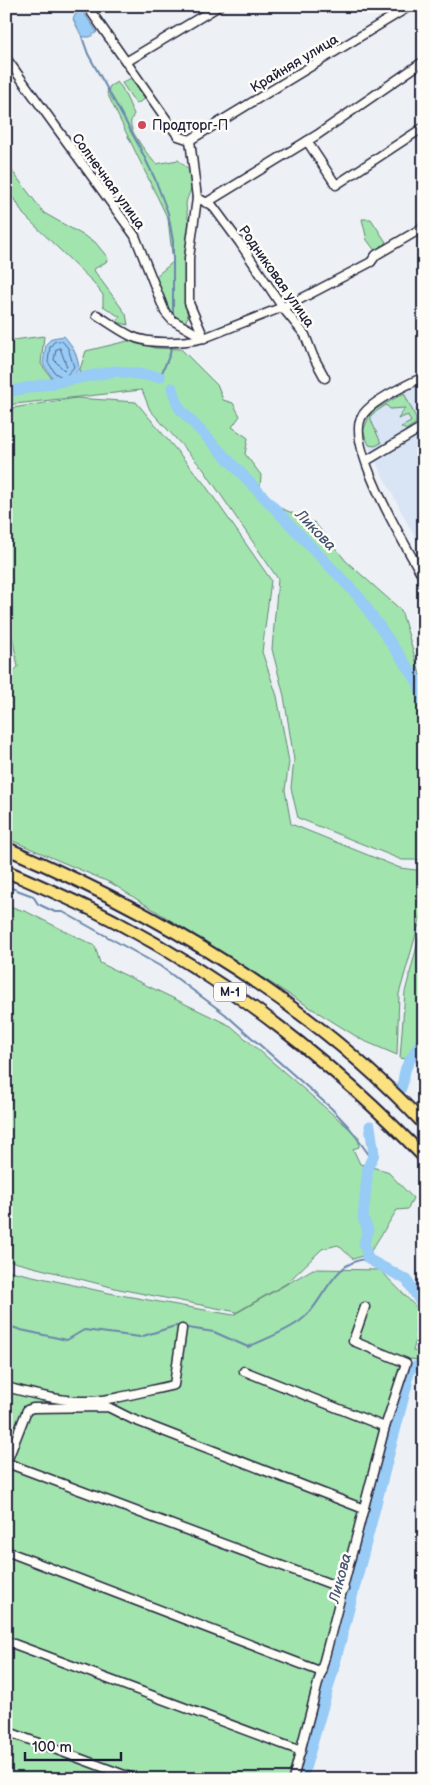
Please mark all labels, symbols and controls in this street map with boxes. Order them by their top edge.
street label: Крайняя улица [247,30,342,96]
place label: Продторг-П [152,117,228,134]
marker: Продторг-П [136,119,148,131]
street label: Солнечная улица [68,130,149,233]
street label: Родниковая улица [235,222,319,331]
water label: Ликова [291,505,340,555]
road number: М-1 [214,982,246,1002]
water label: Ликова [325,1551,356,1606]
scale bar [25,1730,121,1762]
text: 100 m [32,1738,72,1757]

